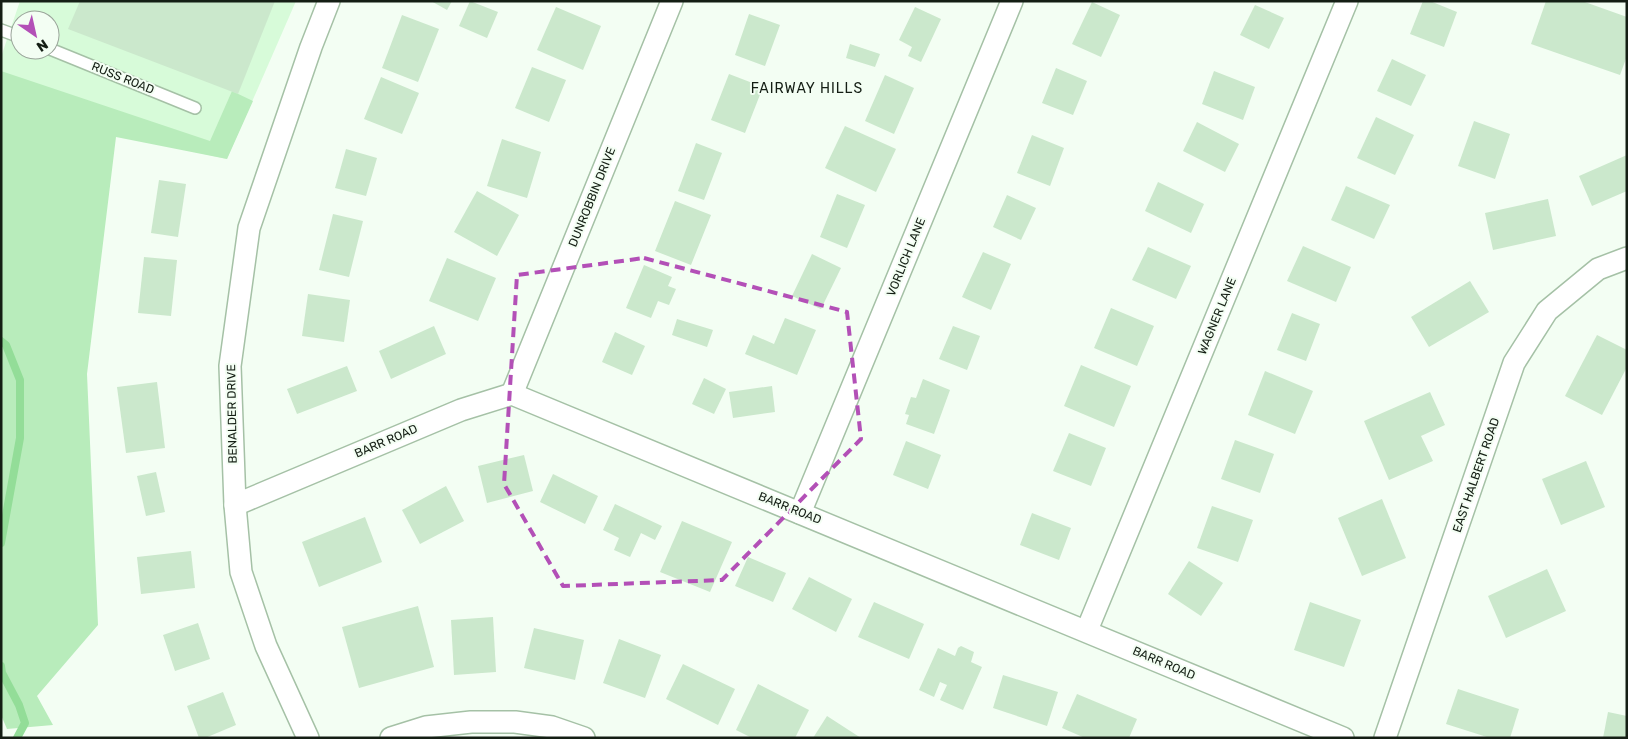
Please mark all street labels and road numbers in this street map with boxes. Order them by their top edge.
street label: RUSS ROAD [90,59,156,97]
street label: DUNROBBIN DRIVE [566,145,618,249]
street label: VORLICH LANE [884,216,928,298]
street label: WAGNER LANE [1195,275,1239,357]
street label: BENALDER DRIVE [224,364,240,464]
street label: EAST HALBERT ROAD [1450,416,1502,534]
street label: BARR ROAD [353,422,419,460]
street label: BARR ROAD [756,489,824,527]
street label: BARR ROAD [1131,644,1197,682]

